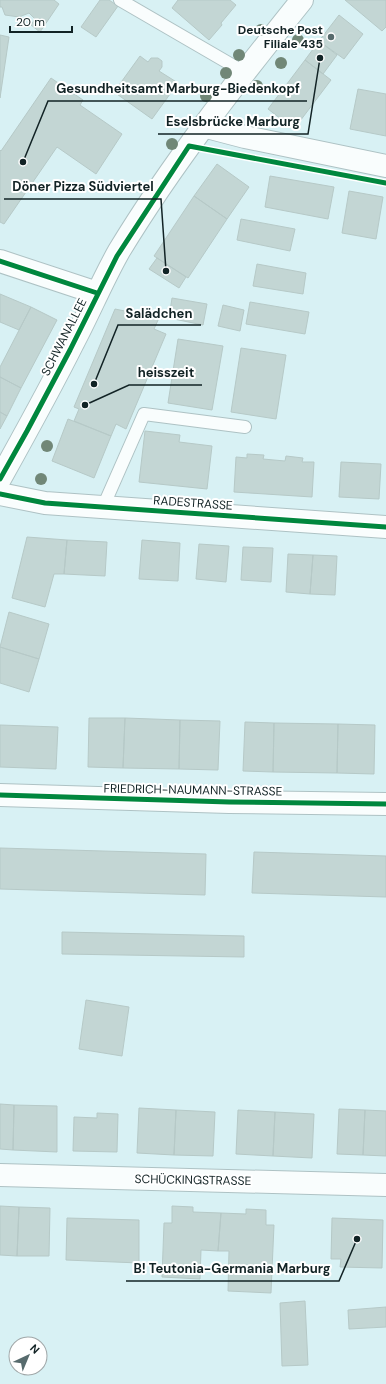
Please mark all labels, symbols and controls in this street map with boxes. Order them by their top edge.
scale bar [10,8,72,34]
text: 20 m [16,14,45,30]
place label: Deutsche Post Filiale 435 [238,22,323,52]
marker: Deutsche Post Filiale 435 [326,32,336,42]
callout: Gesundheitsamt Marburg-Biedenkopf [48,76,307,101]
text: Gesundheitsamt Marburg-Biedenkopf [56,80,300,97]
callout: Eselsbrücke Marburg [158,109,308,134]
text: Eselsbrücke Marburg [166,113,300,130]
callout: Döner Pizza Südviertel [4,174,161,199]
text: Döner Pizza Südviertel [12,178,154,195]
street label: SCHWANALLEE [38,295,91,378]
callout: Salädchen [118,300,201,325]
text: Salädchen [126,305,192,322]
callout: heisszeit [129,360,202,385]
text: heisszeit [138,364,194,381]
street label: RADESTRASSE [153,492,233,514]
street label: FRIEDRICH-NAUMANN-STRASSE [103,780,283,800]
street label: SCHÜCKINGSTRASSE [135,1171,252,1189]
callout: B! Teutonia-Germania Marburg [126,1256,339,1281]
text: B! Teutonia-Germania Marburg [133,1260,331,1277]
north arrow [8,1336,48,1376]
text: N [27,1341,43,1357]

